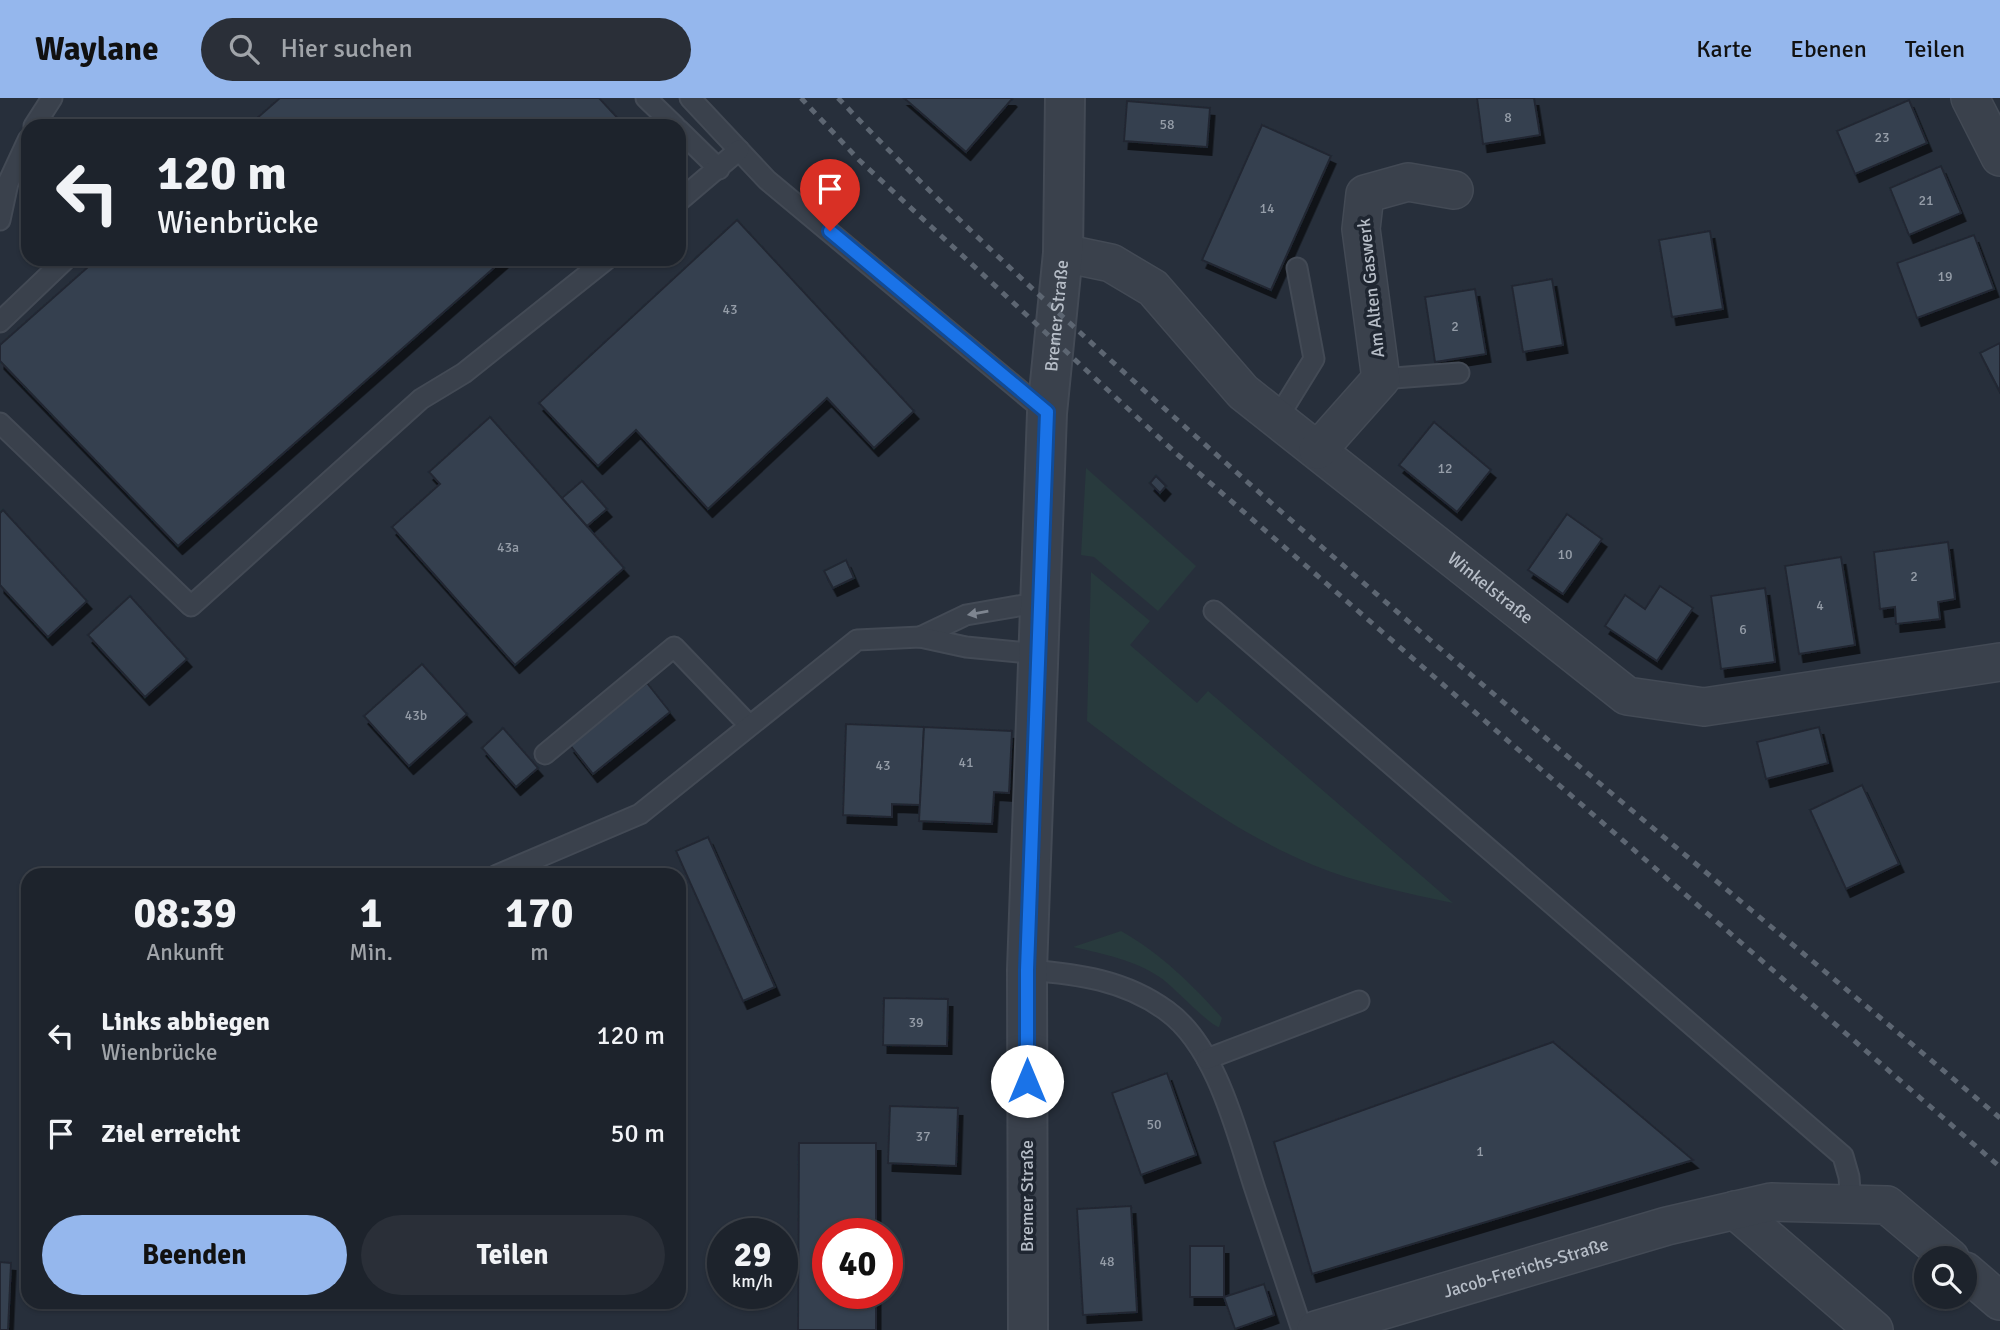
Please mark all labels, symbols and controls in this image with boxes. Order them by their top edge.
search box [201,18,691,81]
text: Waylane [35,29,159,70]
icon: search [225,30,263,68]
text: Hier suchen [281,33,413,65]
text: Karte [1696,34,1752,64]
text: Ebenen [1790,34,1867,64]
text: Teilen [1905,34,1965,64]
house number: 8 [1504,109,1512,126]
house number: 58 [1159,116,1175,133]
house number: 23 [1874,129,1890,146]
text: 120 m [157,143,287,203]
icon: left [42,147,133,238]
pin [800,159,860,231]
icon: arrive [811,170,849,208]
house number: 21 [1918,192,1934,209]
house number: 14 [1259,200,1275,217]
text: Wienbrücke [157,203,319,242]
street label: Am Alten Gaswerk [1353,217,1389,359]
street label: Bremer Straße [1040,259,1073,373]
house number: 19 [1937,268,1953,285]
house number: 43 [722,301,738,318]
house number: 2 [1451,318,1459,335]
house number: 12 [1437,460,1453,477]
house number: 43a [497,539,519,556]
house number: 10 [1557,546,1573,563]
street label: Winkelstraße [1443,547,1538,629]
house number: 2 [1910,568,1918,585]
house number: 4 [1816,597,1824,614]
one-way arrow [967,608,989,619]
house number: 6 [1739,621,1747,638]
house number: 43b [405,707,427,724]
house number: 41 [958,754,974,771]
house number: 43 [875,757,891,774]
text: 08:39 [134,888,237,939]
text: 1 [360,888,382,939]
text: 170 [505,888,573,939]
text: Ankunft [146,938,224,967]
text: Min. [349,938,393,967]
text: m [530,938,549,967]
text: Links abbiegen [101,1006,270,1038]
house number: 39 [908,1014,924,1031]
icon: left [42,1017,80,1055]
text: 120 m [596,1020,665,1052]
text: Wienbrücke [101,1038,217,1067]
position arrow [990,1044,1064,1118]
icon: arrive [42,1115,80,1153]
house number: 50 [1146,1116,1162,1133]
text: Ziel erreicht [101,1118,241,1150]
text: 50 m [610,1118,665,1150]
house number: 37 [915,1128,931,1145]
street label: Bremer Straße [1016,1140,1038,1252]
house number: 1 [1476,1143,1484,1160]
button: Beenden [42,1215,347,1295]
button: Teilen [361,1215,665,1295]
speed limit sign: 40 [812,1218,903,1309]
text: 29 [734,1233,771,1276]
street label: Jacob-Frerichs-Straße [1441,1233,1611,1303]
map controls [1914,1246,1977,1309]
button: search [1914,1246,1977,1309]
house number: 48 [1099,1253,1115,1270]
text: km/h [732,1270,773,1292]

